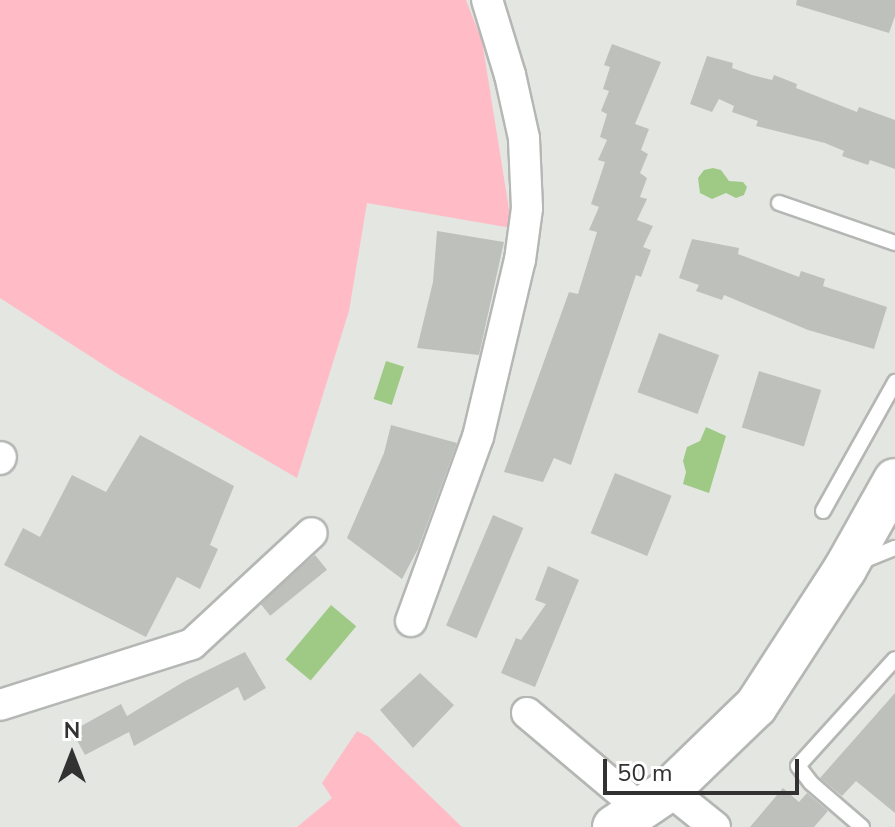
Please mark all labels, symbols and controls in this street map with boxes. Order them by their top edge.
north arrow [32,715,112,795]
text: N [64,716,80,746]
scale bar [607,743,803,793]
text: 50 m [617,757,673,789]

